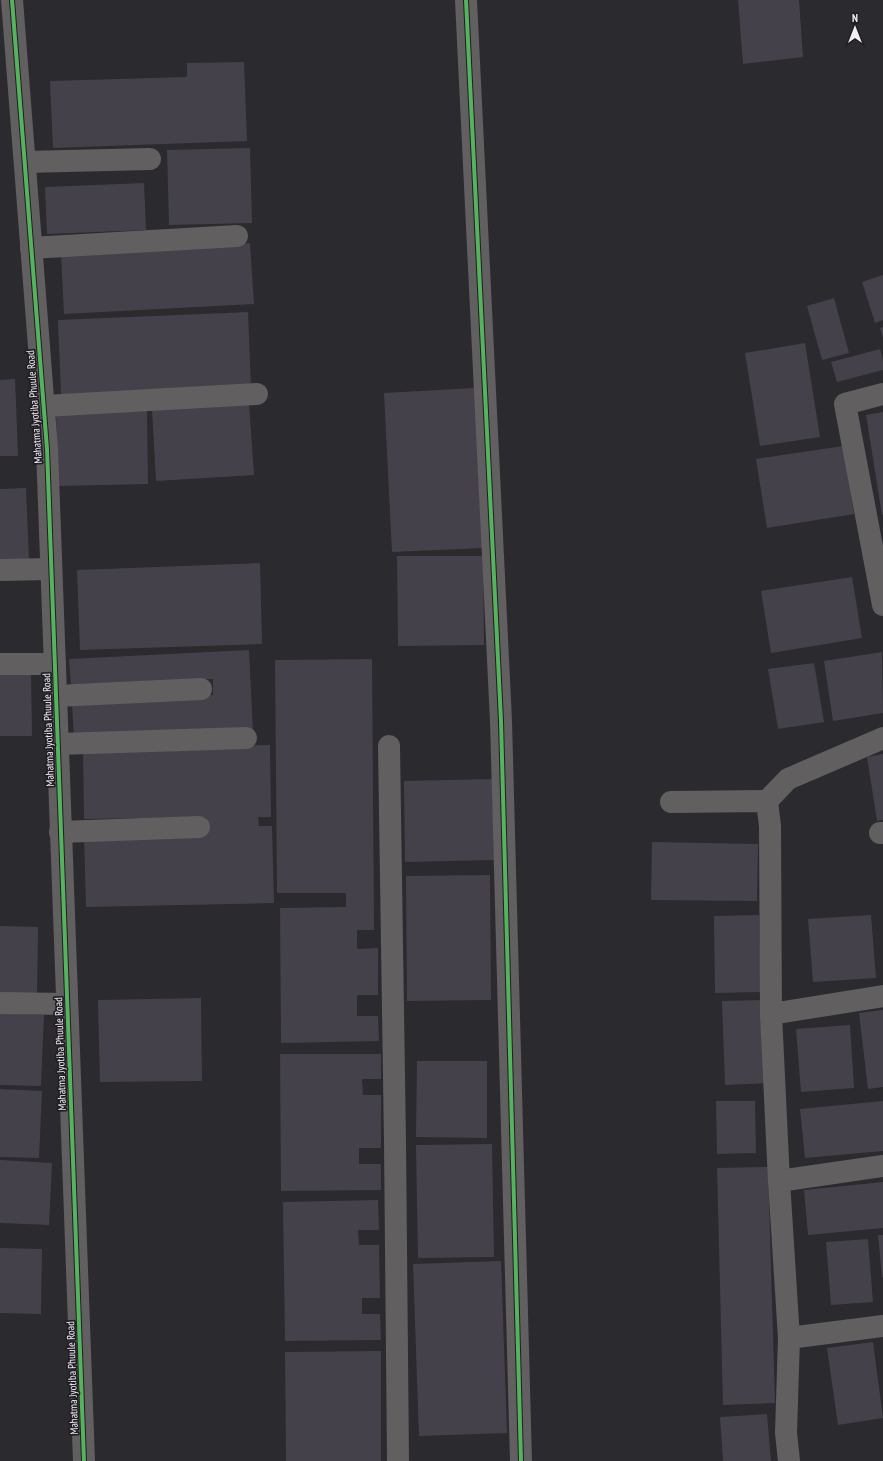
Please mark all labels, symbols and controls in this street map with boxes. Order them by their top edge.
north arrow [835,8,875,48]
text: N [852,11,858,25]
street label: Mahatma Jyotiba Phuule Road [23,350,45,464]
street label: Mahatma Jyotiba Phuule Road [39,673,57,787]
street label: Mahatma Jyotiba Phuule Road [51,997,69,1111]
street label: Mahatma Jyotiba Phuule Road [63,1321,81,1435]

